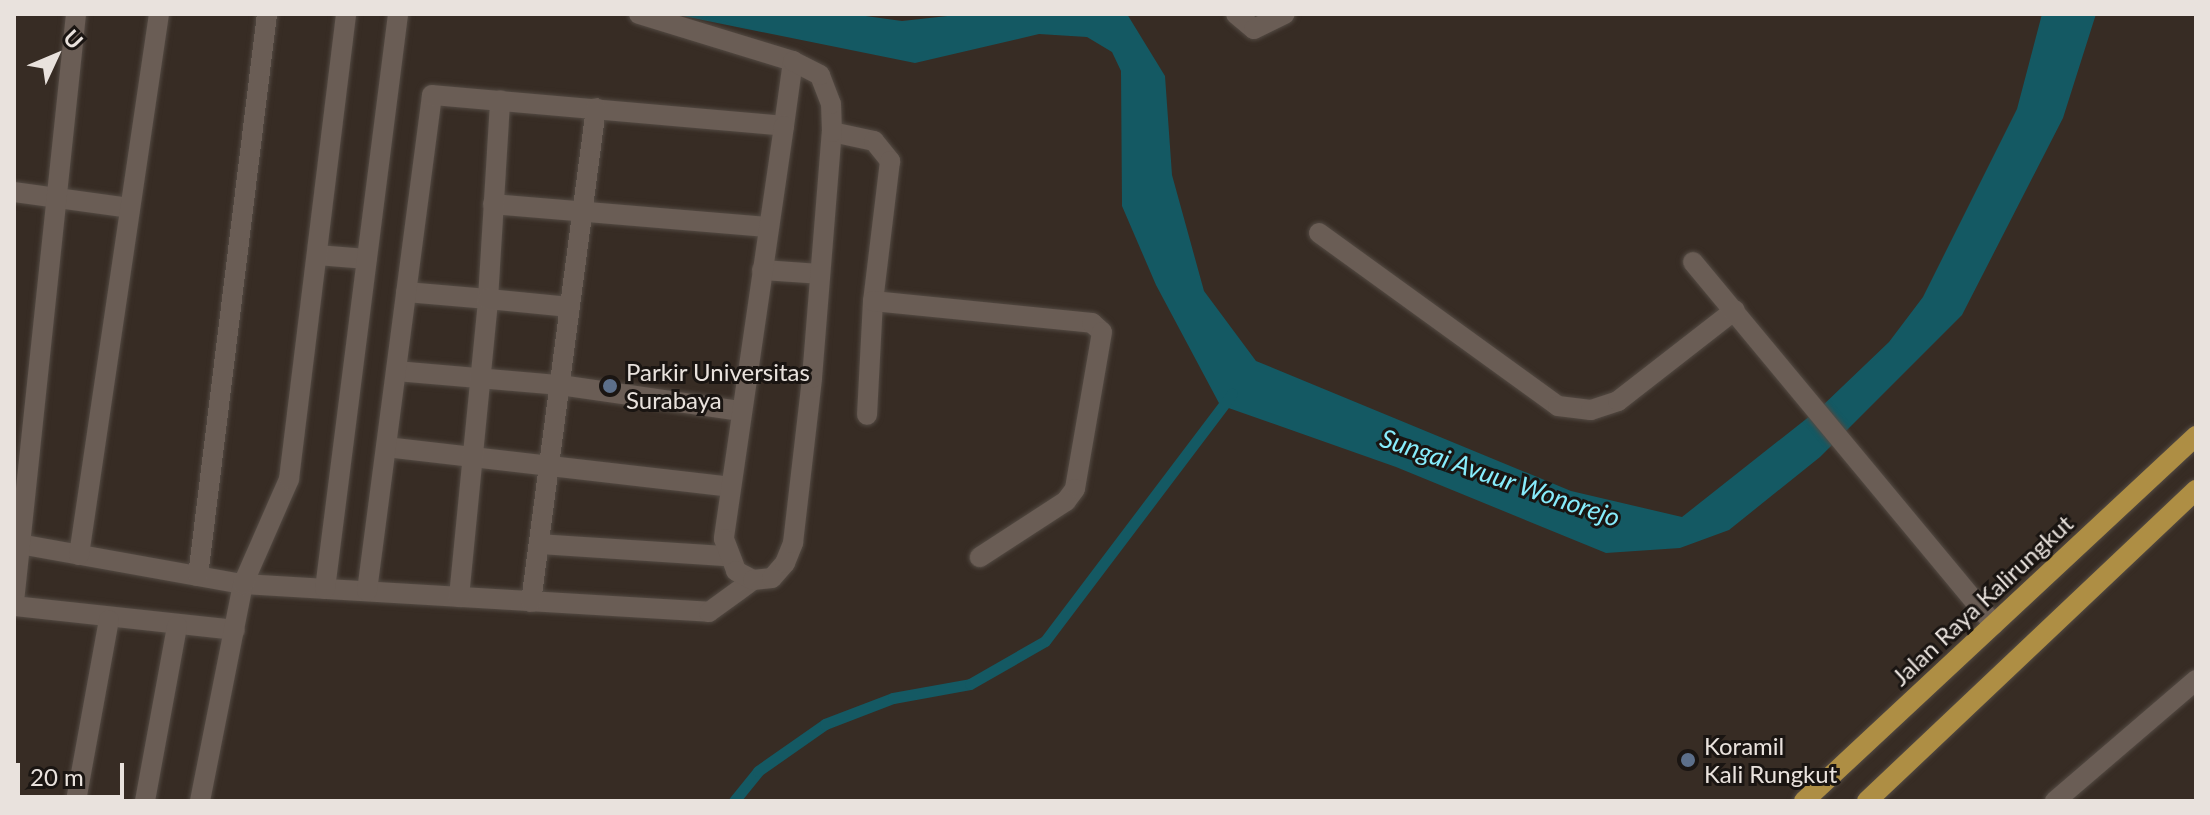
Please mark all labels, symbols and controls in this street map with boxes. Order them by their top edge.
north arrow [16,16,96,96]
text: U [58,24,89,54]
place label: Parkir Universitas Surabaya [626,358,810,414]
marker: Parkir Universitas Surabaya [601,377,619,395]
water label: Sungai Avuur Wonorejo [1375,422,1625,534]
street label: Jalan Raya Kalirungkut [1886,509,2078,691]
place label: Koramil Kali Rungkut [1704,732,1837,788]
scale bar [20,747,128,797]
marker: Koramil Kali Rungkut [1679,751,1697,769]
text: 20 m [30,762,84,791]

